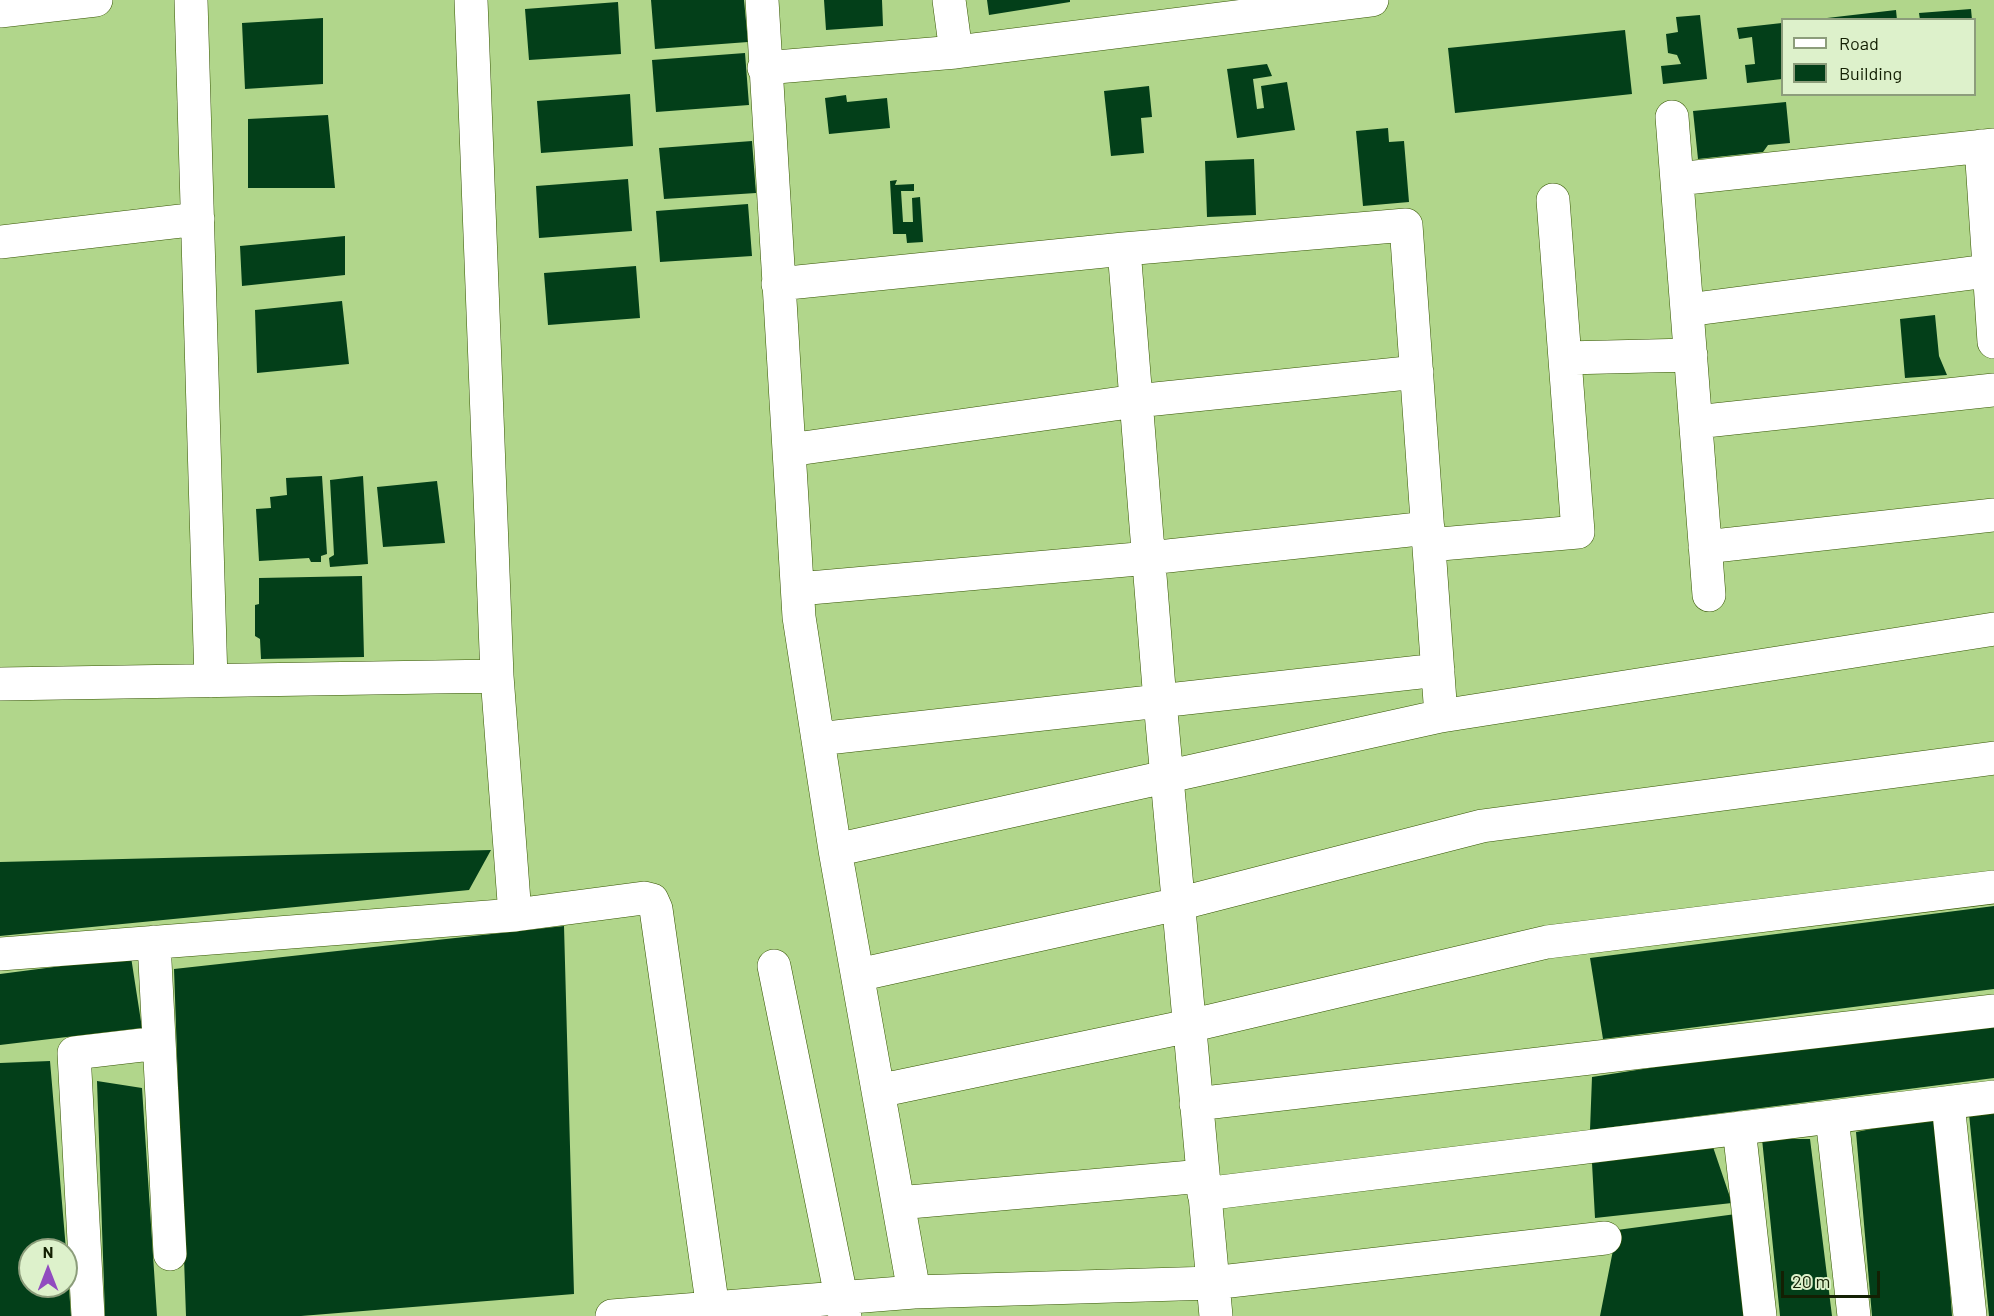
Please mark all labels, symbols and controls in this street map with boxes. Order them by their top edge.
legend [1781,18,1976,96]
text: Road [1839,32,1879,54]
text: Building [1839,62,1902,84]
north arrow [18,1238,78,1298]
text: N [43,1242,53,1261]
scale bar [1784,1259,1883,1297]
text: 20 m [1792,1270,1830,1292]

